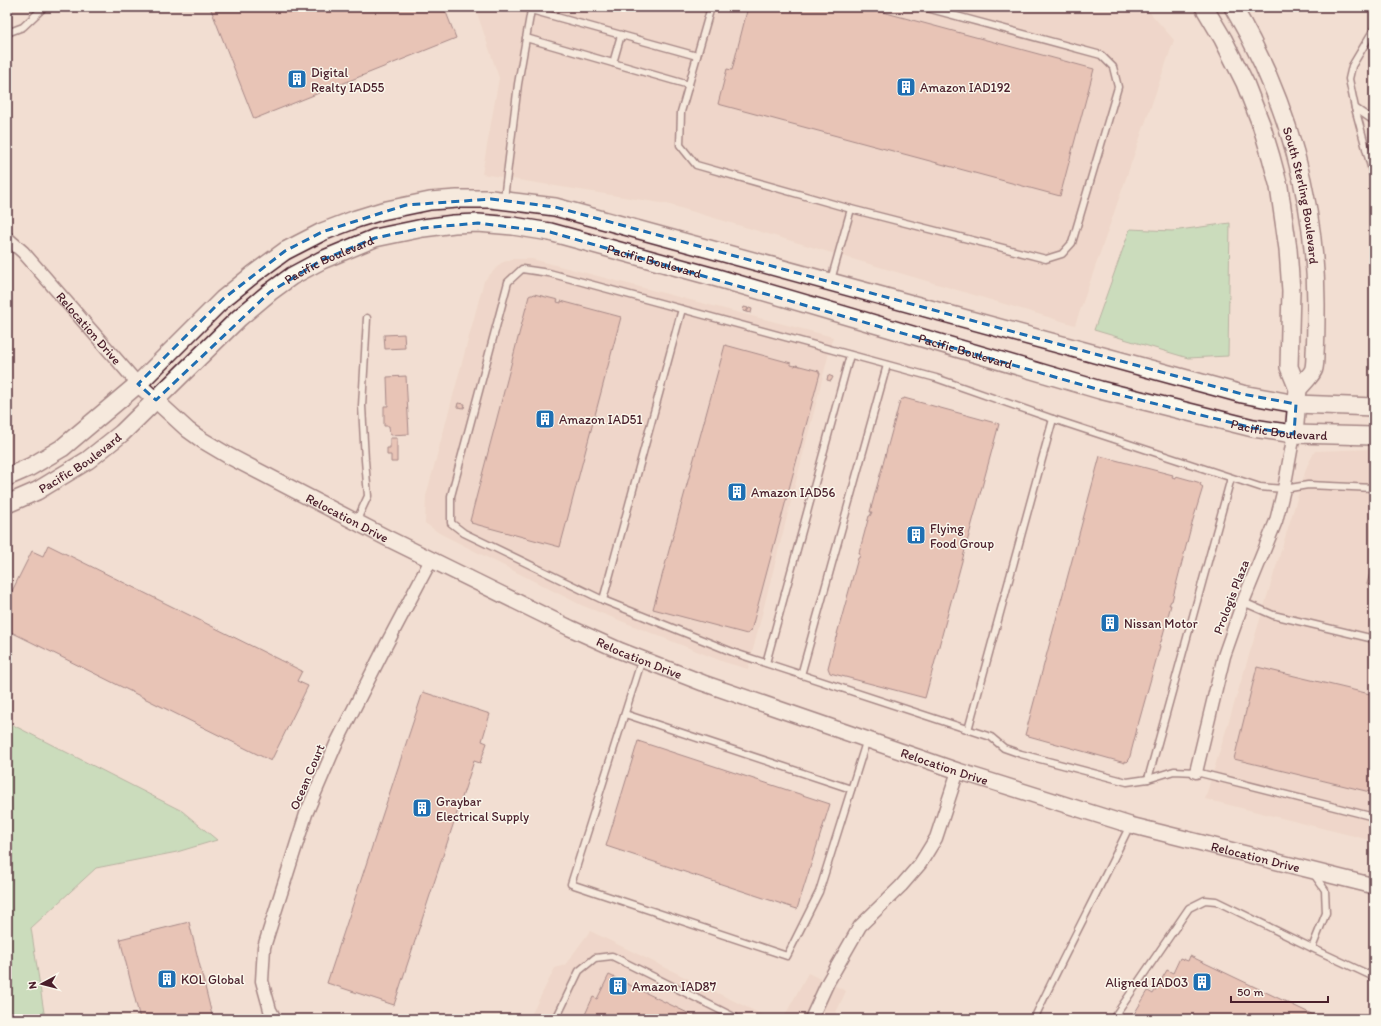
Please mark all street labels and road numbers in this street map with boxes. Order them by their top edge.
street label: South Sterling Boulevard [1280,125,1322,265]
street label: Pacific Boulevard [281,232,376,287]
street label: Pacific Boulevard [605,241,703,281]
street label: Relocation Drive [54,289,125,367]
street label: Pacific Boulevard [917,330,1014,371]
street label: Pacific Boulevard [1230,415,1328,442]
street label: Pacific Boulevard [35,429,124,496]
street label: Relocation Drive [304,490,391,545]
street label: Prologis Plaza [1210,557,1252,636]
street label: Relocation Drive [594,633,684,682]
street label: Ocean Court [286,742,328,812]
street label: Relocation Drive [899,744,990,788]
street label: Relocation Drive [1210,838,1302,875]

